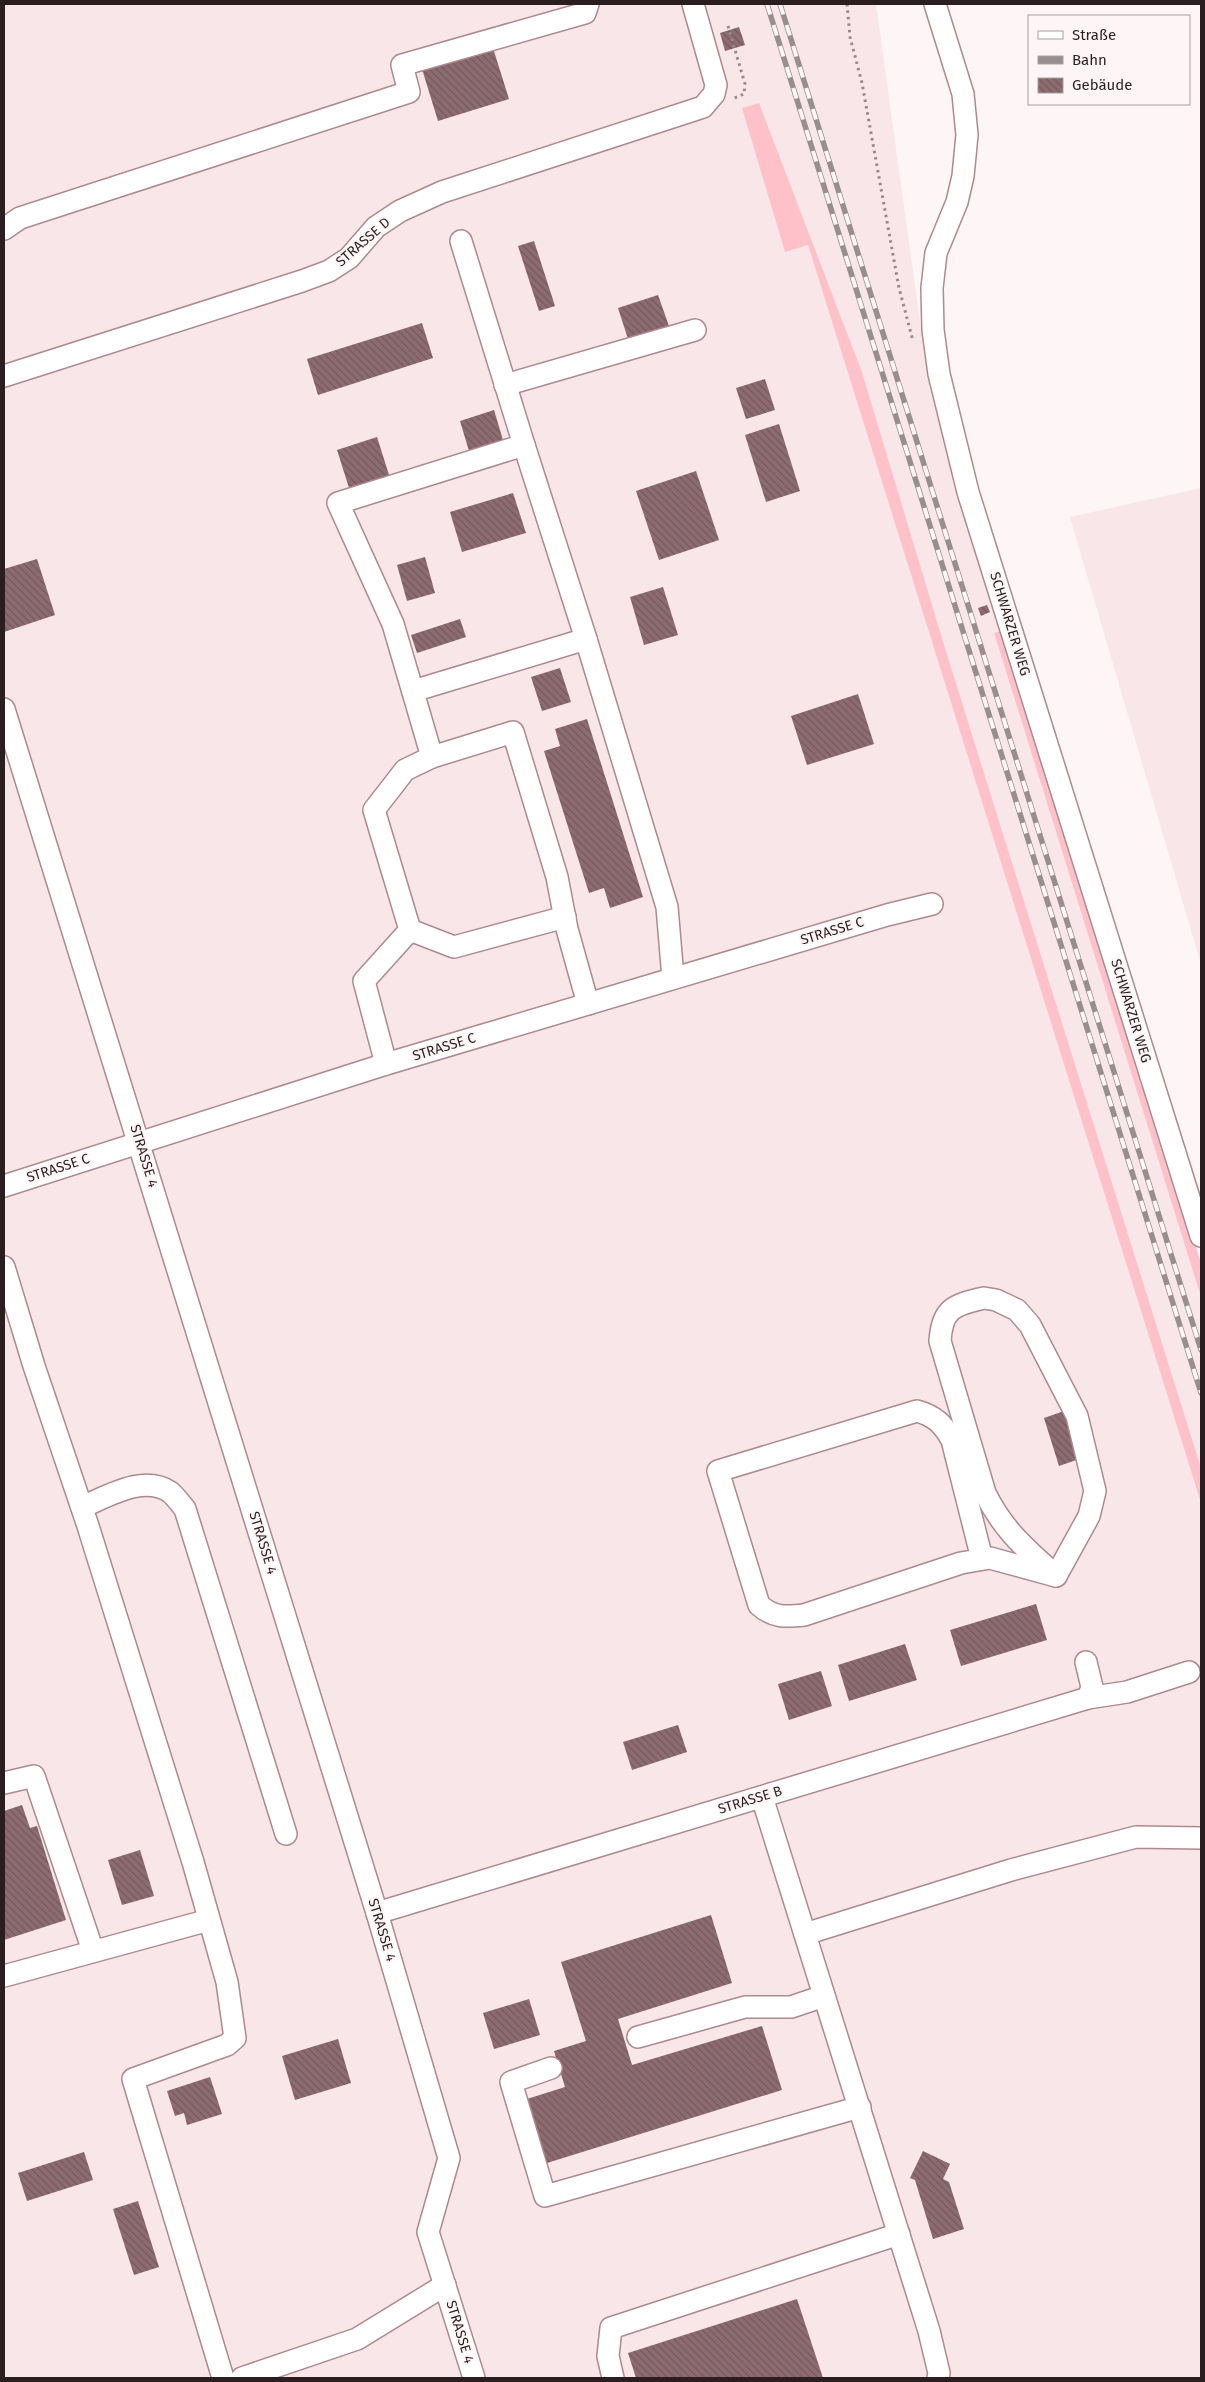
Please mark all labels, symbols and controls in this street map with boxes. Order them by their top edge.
legend [1028,15,1190,105]
text: Straße [1072,26,1116,44]
text: Bahn [1072,51,1107,69]
text: Gebäude [1072,76,1132,94]
street label: STRASSE D [332,214,394,270]
street label: SCHWARZER WEG [986,570,1034,678]
street label: STRASSE C [798,913,866,949]
street label: SCHWARZER WEG [1107,957,1155,1065]
street label: STRASSE C [410,1029,478,1065]
street label: STRASSE 4 [126,1123,162,1190]
street label: STRASSE C [24,1150,92,1186]
street label: STRASSE 4 [245,1510,281,1577]
street label: STRASSE B [716,1782,784,1818]
street label: STRASSE 4 [364,1897,400,1964]
street label: STRASSE 4 [442,2299,478,2366]

